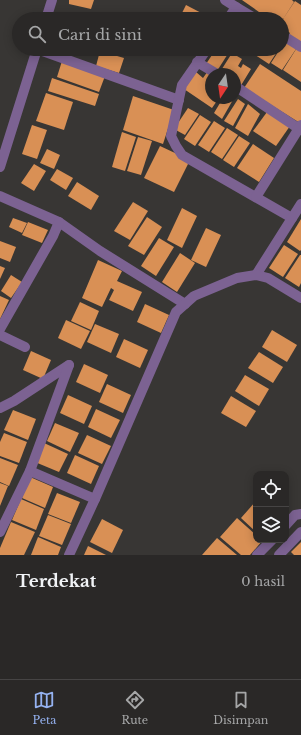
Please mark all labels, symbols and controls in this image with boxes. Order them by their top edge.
search box [12,12,289,56]
icon: search [26,23,48,45]
text: Cari di sini [58,25,142,44]
north arrow [205,68,241,104]
map controls [253,471,289,543]
button: locate [253,471,289,507]
button: layers [253,507,289,543]
text: Terdekat [16,571,96,592]
text: 0 hasil [241,573,285,590]
tab: Peta [33,689,56,727]
tab: Rute [122,689,148,727]
tab: Disimpan [213,689,268,727]

